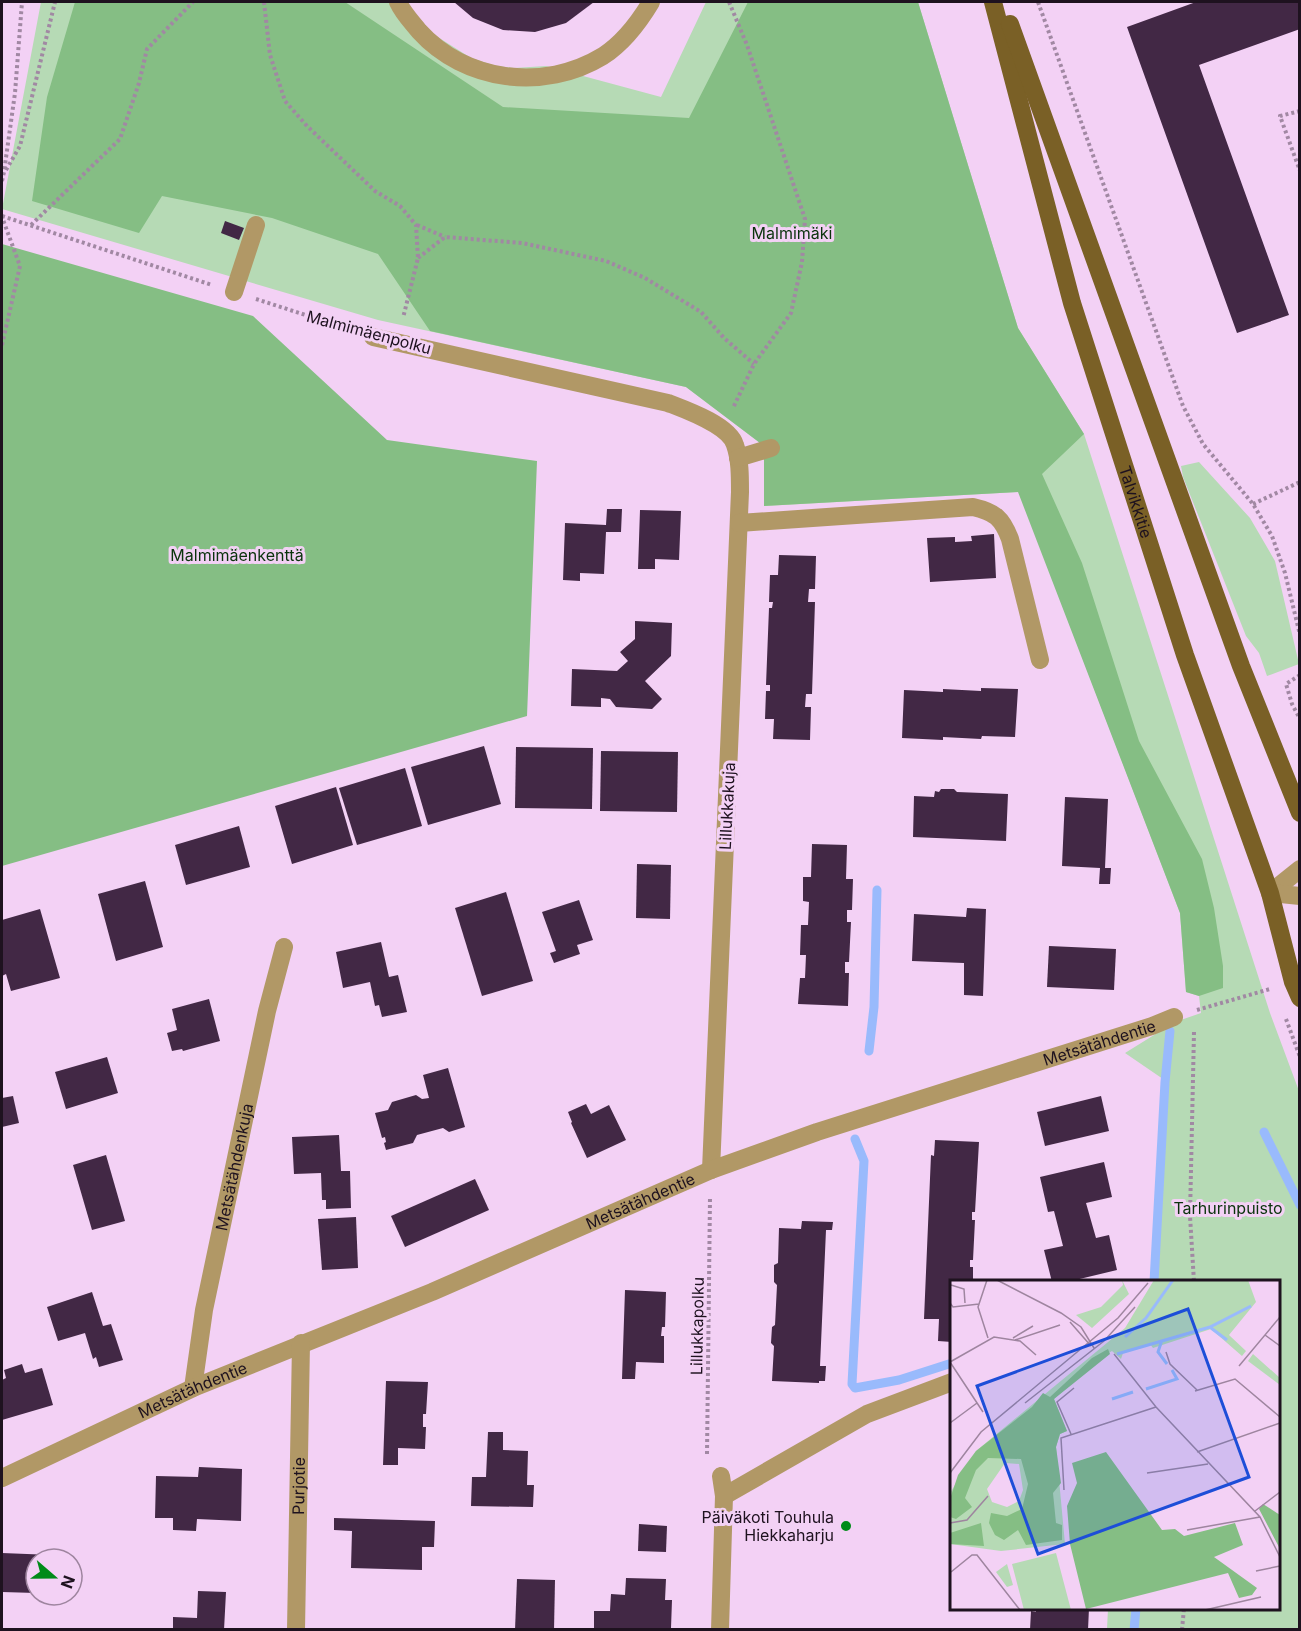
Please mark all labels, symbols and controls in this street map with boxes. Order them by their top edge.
park label: Malmimäki [752,223,832,243]
street label: Malmimäenpolku [304,306,434,358]
street label: Talvikkitie [1115,463,1157,540]
park label: Malmimäenkenttä [170,545,304,565]
street label: Lillukkakuja [715,762,739,850]
street label: Metsätähdentie [1041,1015,1158,1070]
street label: Metsätähdenkuja [211,1101,257,1232]
street label: Metsätähdentie [583,1168,698,1234]
park label: Tarhurinpuisto [1173,1198,1283,1218]
street label: Lillukkapolku [686,1277,708,1375]
inset map [950,1280,1280,1610]
street label: Metsätähdentie [135,1357,250,1422]
street label: Purjotie [288,1457,309,1515]
place label: Päiväkoti Touhula Hiekkaharju [701,1507,834,1545]
marker: Päiväkoti Touhula Hiekkaharju [839,1519,853,1533]
north arrow [24,1547,84,1607]
text: N [57,1573,80,1591]

